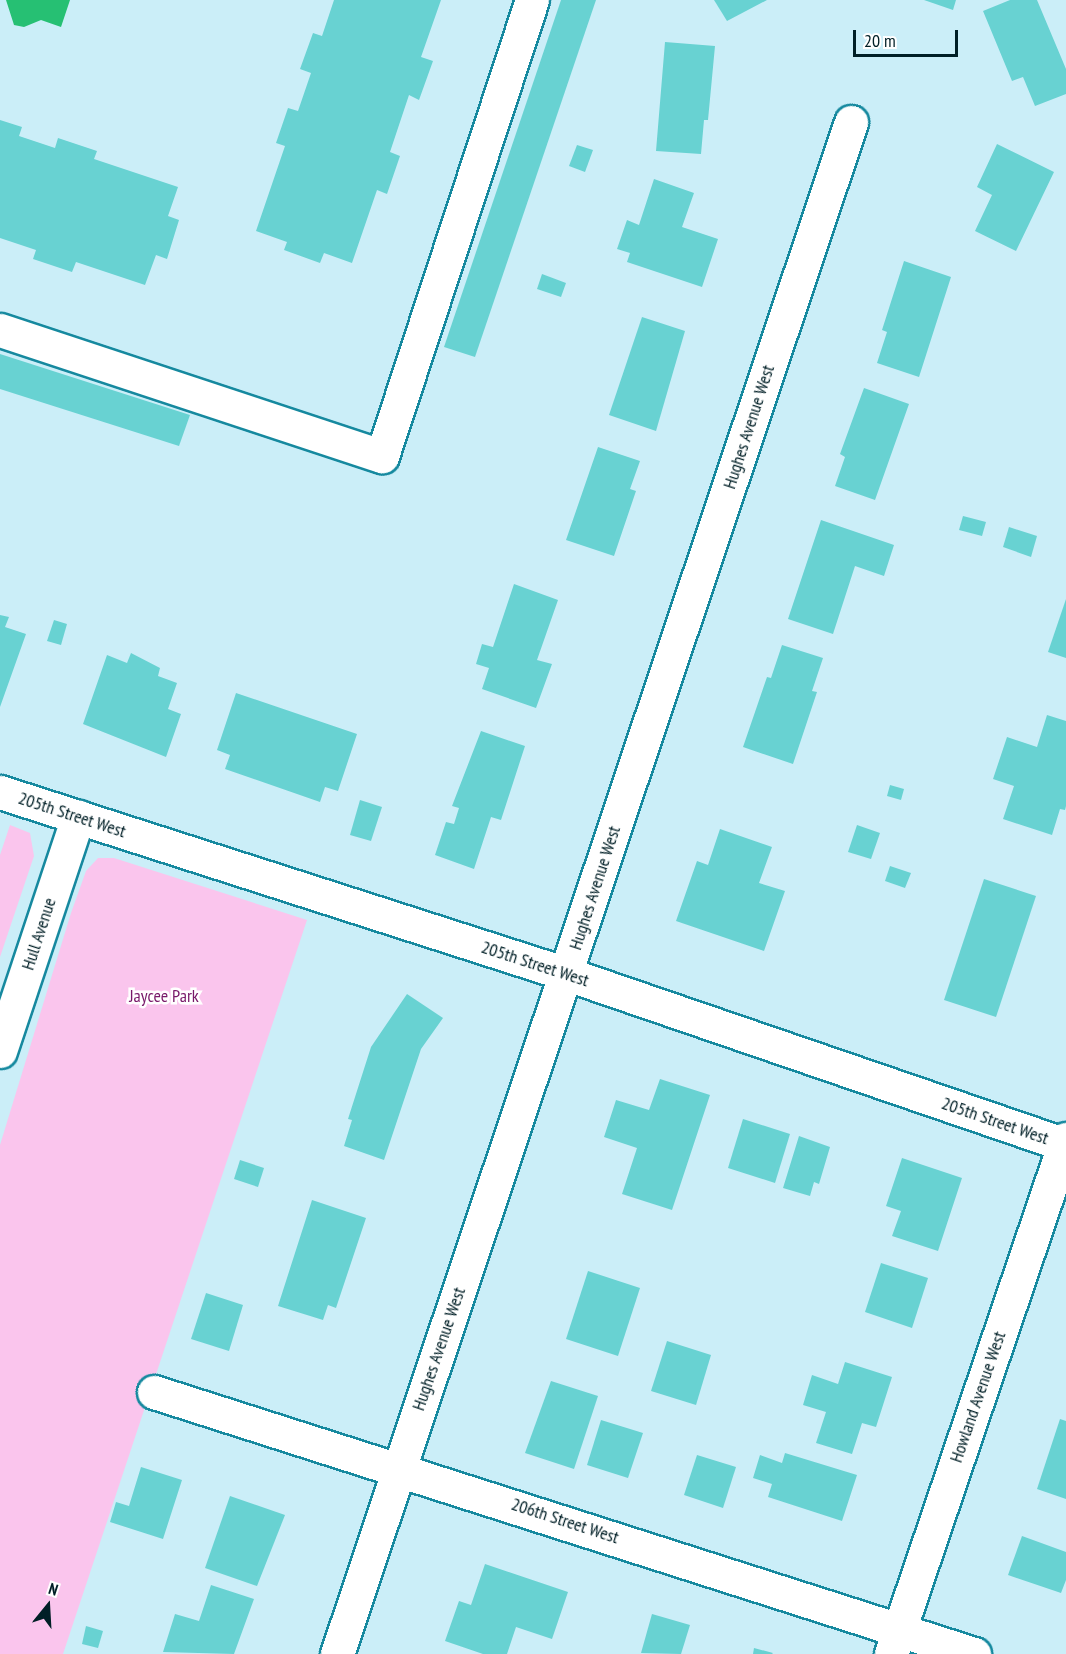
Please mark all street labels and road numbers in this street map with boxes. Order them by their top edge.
street label: Hughes Avenue West [719,362,779,492]
street label: 205th Street West [15,787,129,843]
street label: Hughes Avenue West [565,823,625,953]
street label: Hull Avenue [17,895,61,973]
street label: 205th Street West [478,936,592,992]
street label: 205th Street West [939,1093,1051,1149]
street label: Hughes Avenue West [408,1284,470,1414]
street label: Howland Avenue West [945,1328,1011,1466]
street label: 206th Street West [508,1493,622,1549]

